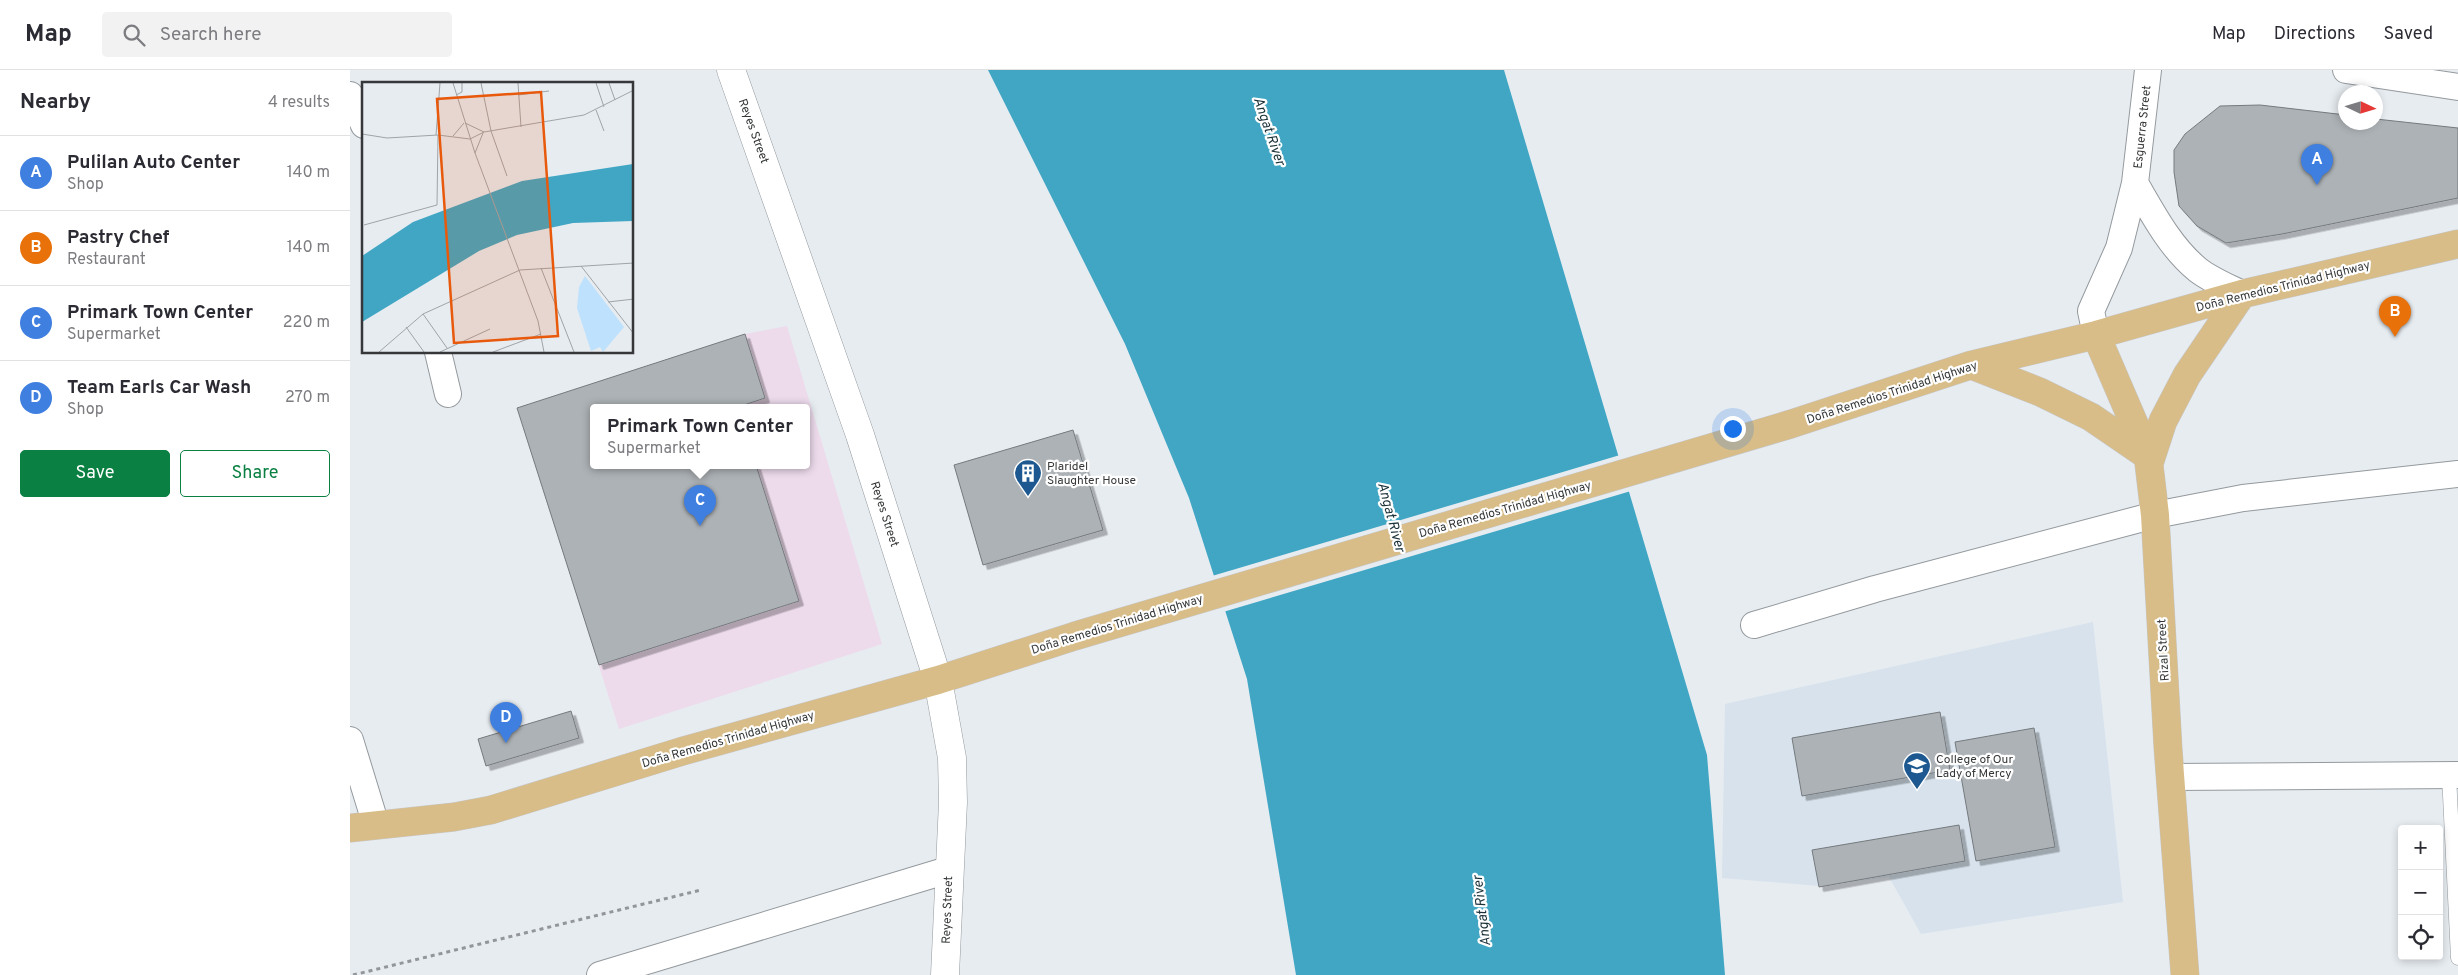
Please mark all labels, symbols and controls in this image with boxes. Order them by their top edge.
search box [102,12,452,57]
text: Map [25,20,72,50]
icon: search [120,21,148,49]
text: Search here [160,23,261,47]
text: Map [2212,23,2246,46]
text: Directions [2274,23,2356,46]
text: Saved [2384,23,2433,46]
inset map [362,82,634,354]
street label: Esguerra Street [2131,85,2155,170]
north arrow [2338,85,2383,130]
text: Nearby [20,89,91,116]
text: 4 results [268,93,330,113]
water label: Angat River [1249,95,1289,170]
street label: Reyes Street [734,97,772,166]
pin: A [2301,144,2333,185]
text: Pulilan Auto Center [67,151,240,175]
text: A [30,163,42,183]
text: 140 m [287,163,330,183]
text: Shop [67,175,104,195]
text: Pastry Chef [67,226,169,250]
text: B [30,238,42,258]
text: 140 m [287,238,330,258]
text: Restaurant [67,250,146,270]
street label: Doña Remedios Trinidad Highway [2195,258,2372,316]
pin: B [2379,296,2411,337]
text: Primark Town Center [67,301,253,325]
text: C [31,313,41,333]
text: 220 m [283,313,330,333]
text: Supermarket [67,325,161,345]
street label: Doña Remedios Trinidad Highway [1805,358,1980,428]
text: Team Earls Car Wash [67,376,251,400]
text: D [30,388,42,408]
text: 270 m [285,388,330,408]
text: Shop [67,400,104,420]
popup [590,404,810,469]
text: Primark Town Center [607,415,793,439]
your location [1720,416,1746,442]
text: Supermarket [607,439,701,459]
button: Save [20,450,170,497]
button: Share [180,450,330,497]
building icon: Plaridel Slaughter House [1013,458,1043,497]
place label: Plaridel Slaughter House [1047,459,1136,489]
street label: Doña Remedios Trinidad Highway [1417,478,1593,542]
street label: Reyes Street [866,479,902,549]
water label: Angat River [1373,481,1408,556]
pin: C [684,485,716,526]
street label: Doña Remedios Trinidad Highway [1030,591,1205,659]
street label: Rizal Street [2154,618,2174,682]
pin: D [490,702,522,743]
street label: Doña Remedios Trinidad Highway [640,708,816,772]
school or university icon: College of Our Lady of Mercy [1902,751,1932,790]
place label: College of Our Lady of Mercy [1936,752,2013,782]
map controls [2398,825,2443,960]
button: + [2398,825,2443,870]
button: − [2398,870,2443,915]
water label: Angat River [1470,873,1495,947]
street label: Reyes Street [939,876,957,944]
button: locate [2398,915,2443,960]

